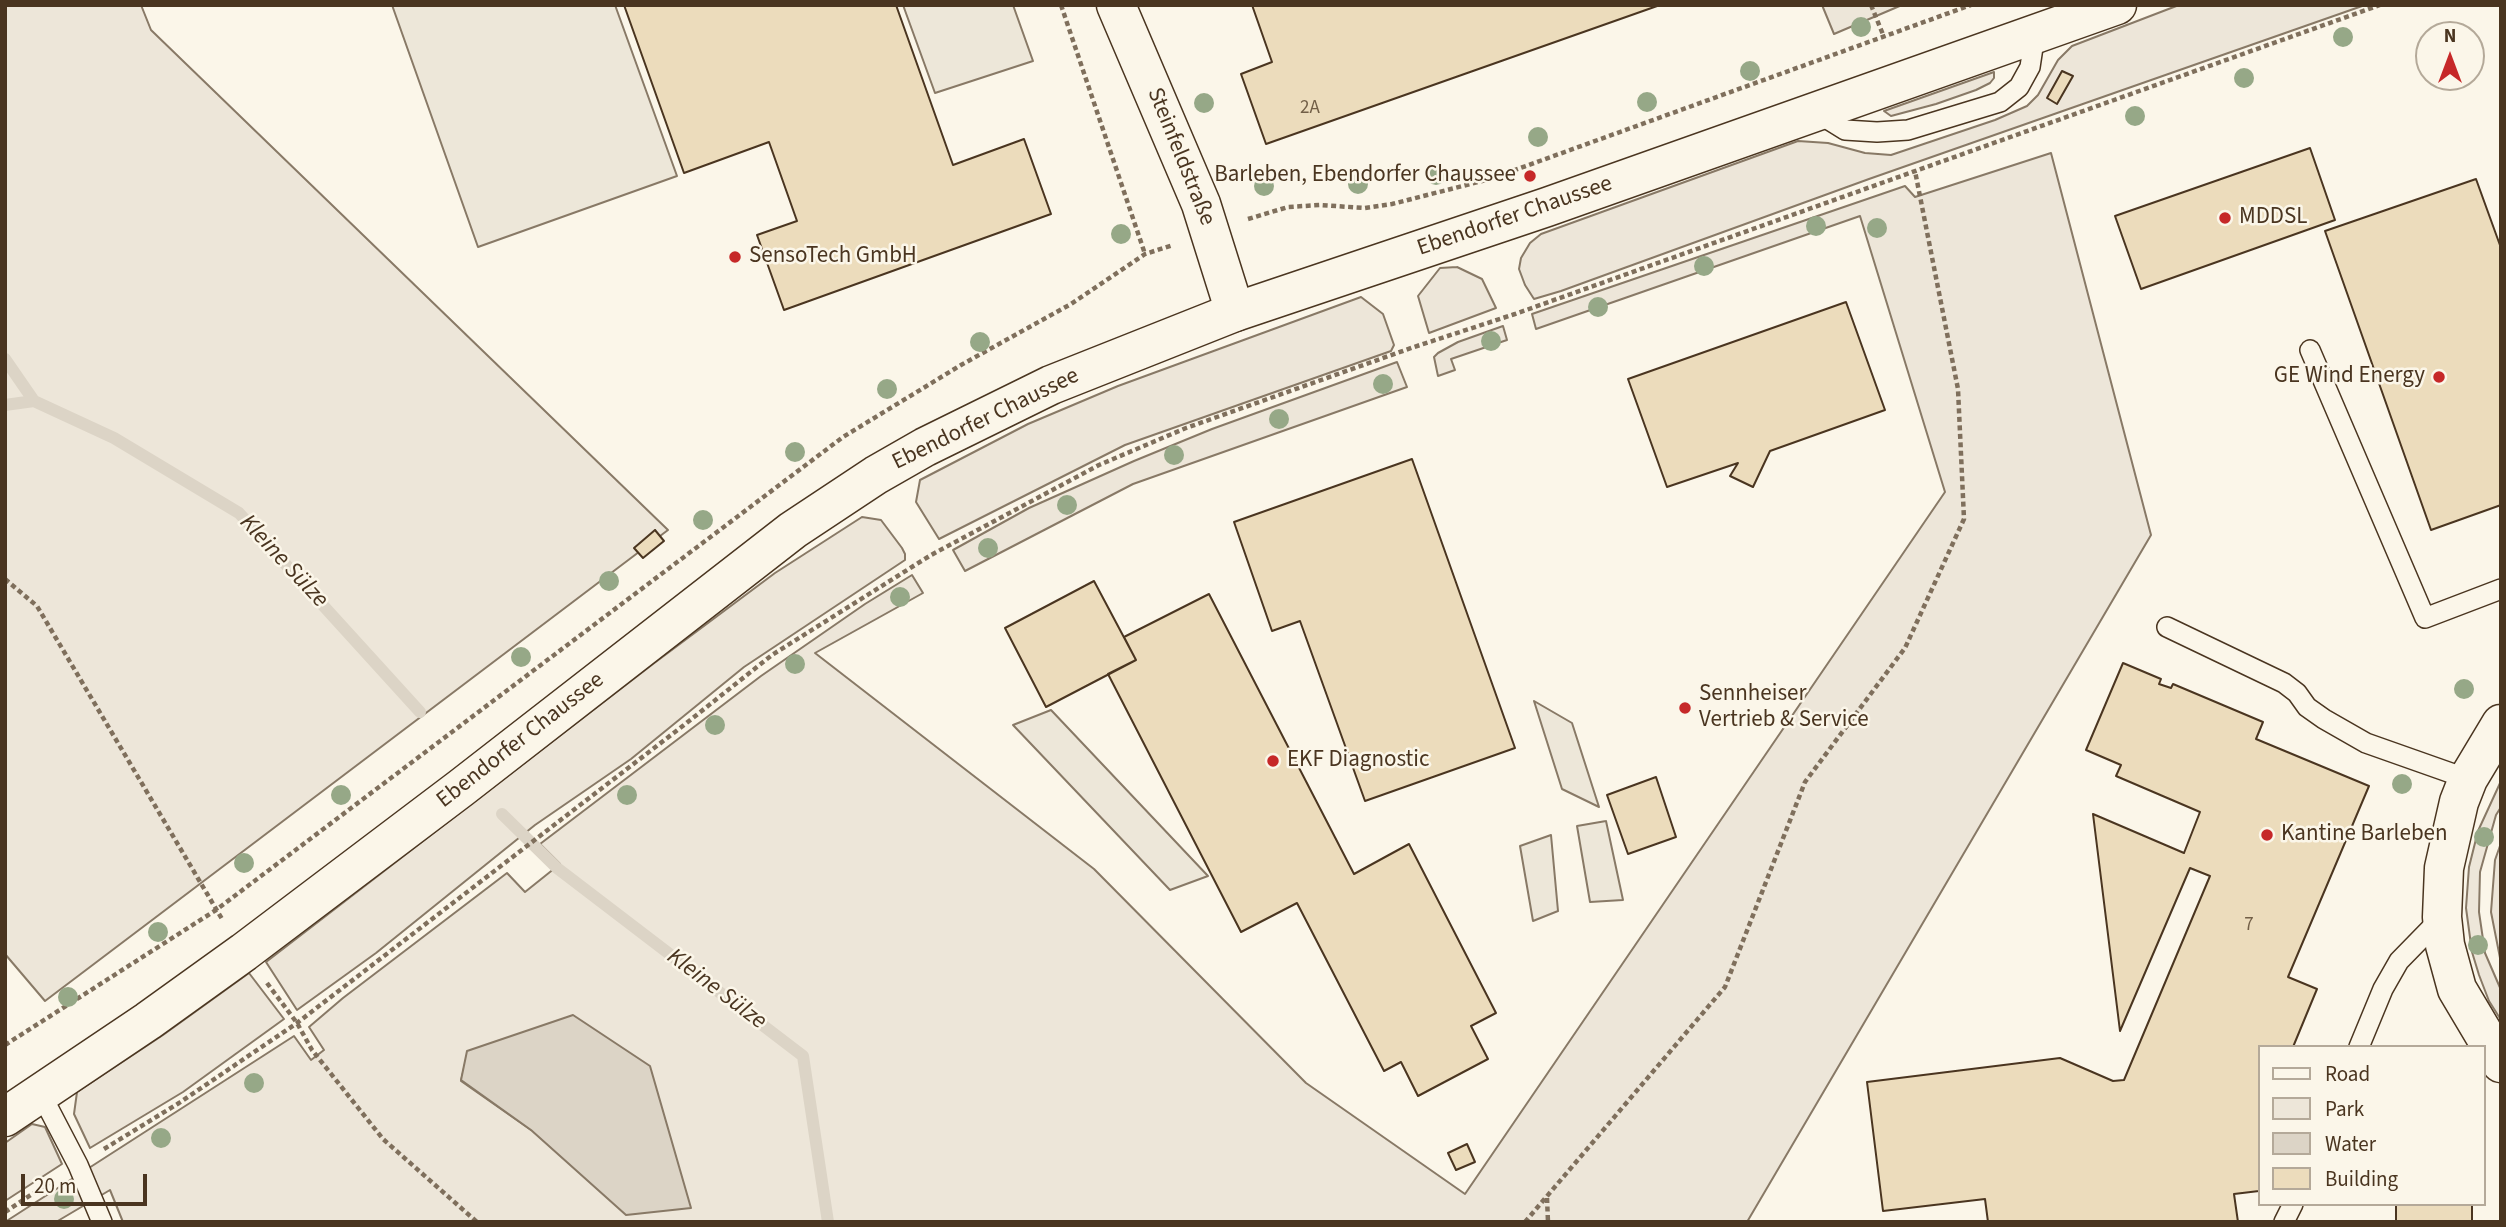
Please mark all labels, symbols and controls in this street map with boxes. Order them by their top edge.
north arrow [2415,21,2485,91]
text: N [2444,23,2456,50]
street label: Steinfeldstraße [1140,84,1220,230]
house number: 2A [1300,98,1320,120]
place label: Barleben, Ebendorfer Chaussee [1214,162,1516,190]
marker: Barleben, Ebendorfer Chaussee [1522,168,1538,184]
street label: Ebendorfer Chaussee [1414,171,1616,263]
place label: MDDSL [2239,204,2307,232]
marker: MDDSL [2217,210,2233,226]
place label: SensoTech GmbH [749,243,917,271]
marker: SensoTech GmbH [727,249,743,265]
street label: Ebendorfer Chaussee [888,363,1084,477]
place label: GE Wind Energy [2274,363,2425,391]
marker: GE Wind Energy [2431,369,2447,385]
water label: Kleine Sülze [233,509,333,615]
street label: Ebendorfer Chaussee [432,667,610,815]
place label: Sennheiser Vertrieb & Service [1699,681,1869,735]
marker: Sennheiser Vertrieb & Service [1677,700,1693,716]
place label: EKF Diagnostic [1287,747,1429,775]
marker: EKF Diagnostic [1265,753,1281,769]
place label: Kantine Barleben [2281,821,2448,849]
marker: Kantine Barleben [2259,827,2275,843]
house number: 7 [2244,915,2254,937]
water label: Kleine Sülze [661,943,771,1037]
legend [2258,1045,2485,1206]
text: Road [2325,1059,2370,1089]
text: Park [2325,1094,2364,1124]
text: Water [2325,1129,2376,1159]
scale bar [24,1160,150,1204]
text: Building [2325,1164,2398,1194]
text: 20 m [34,1171,76,1201]

